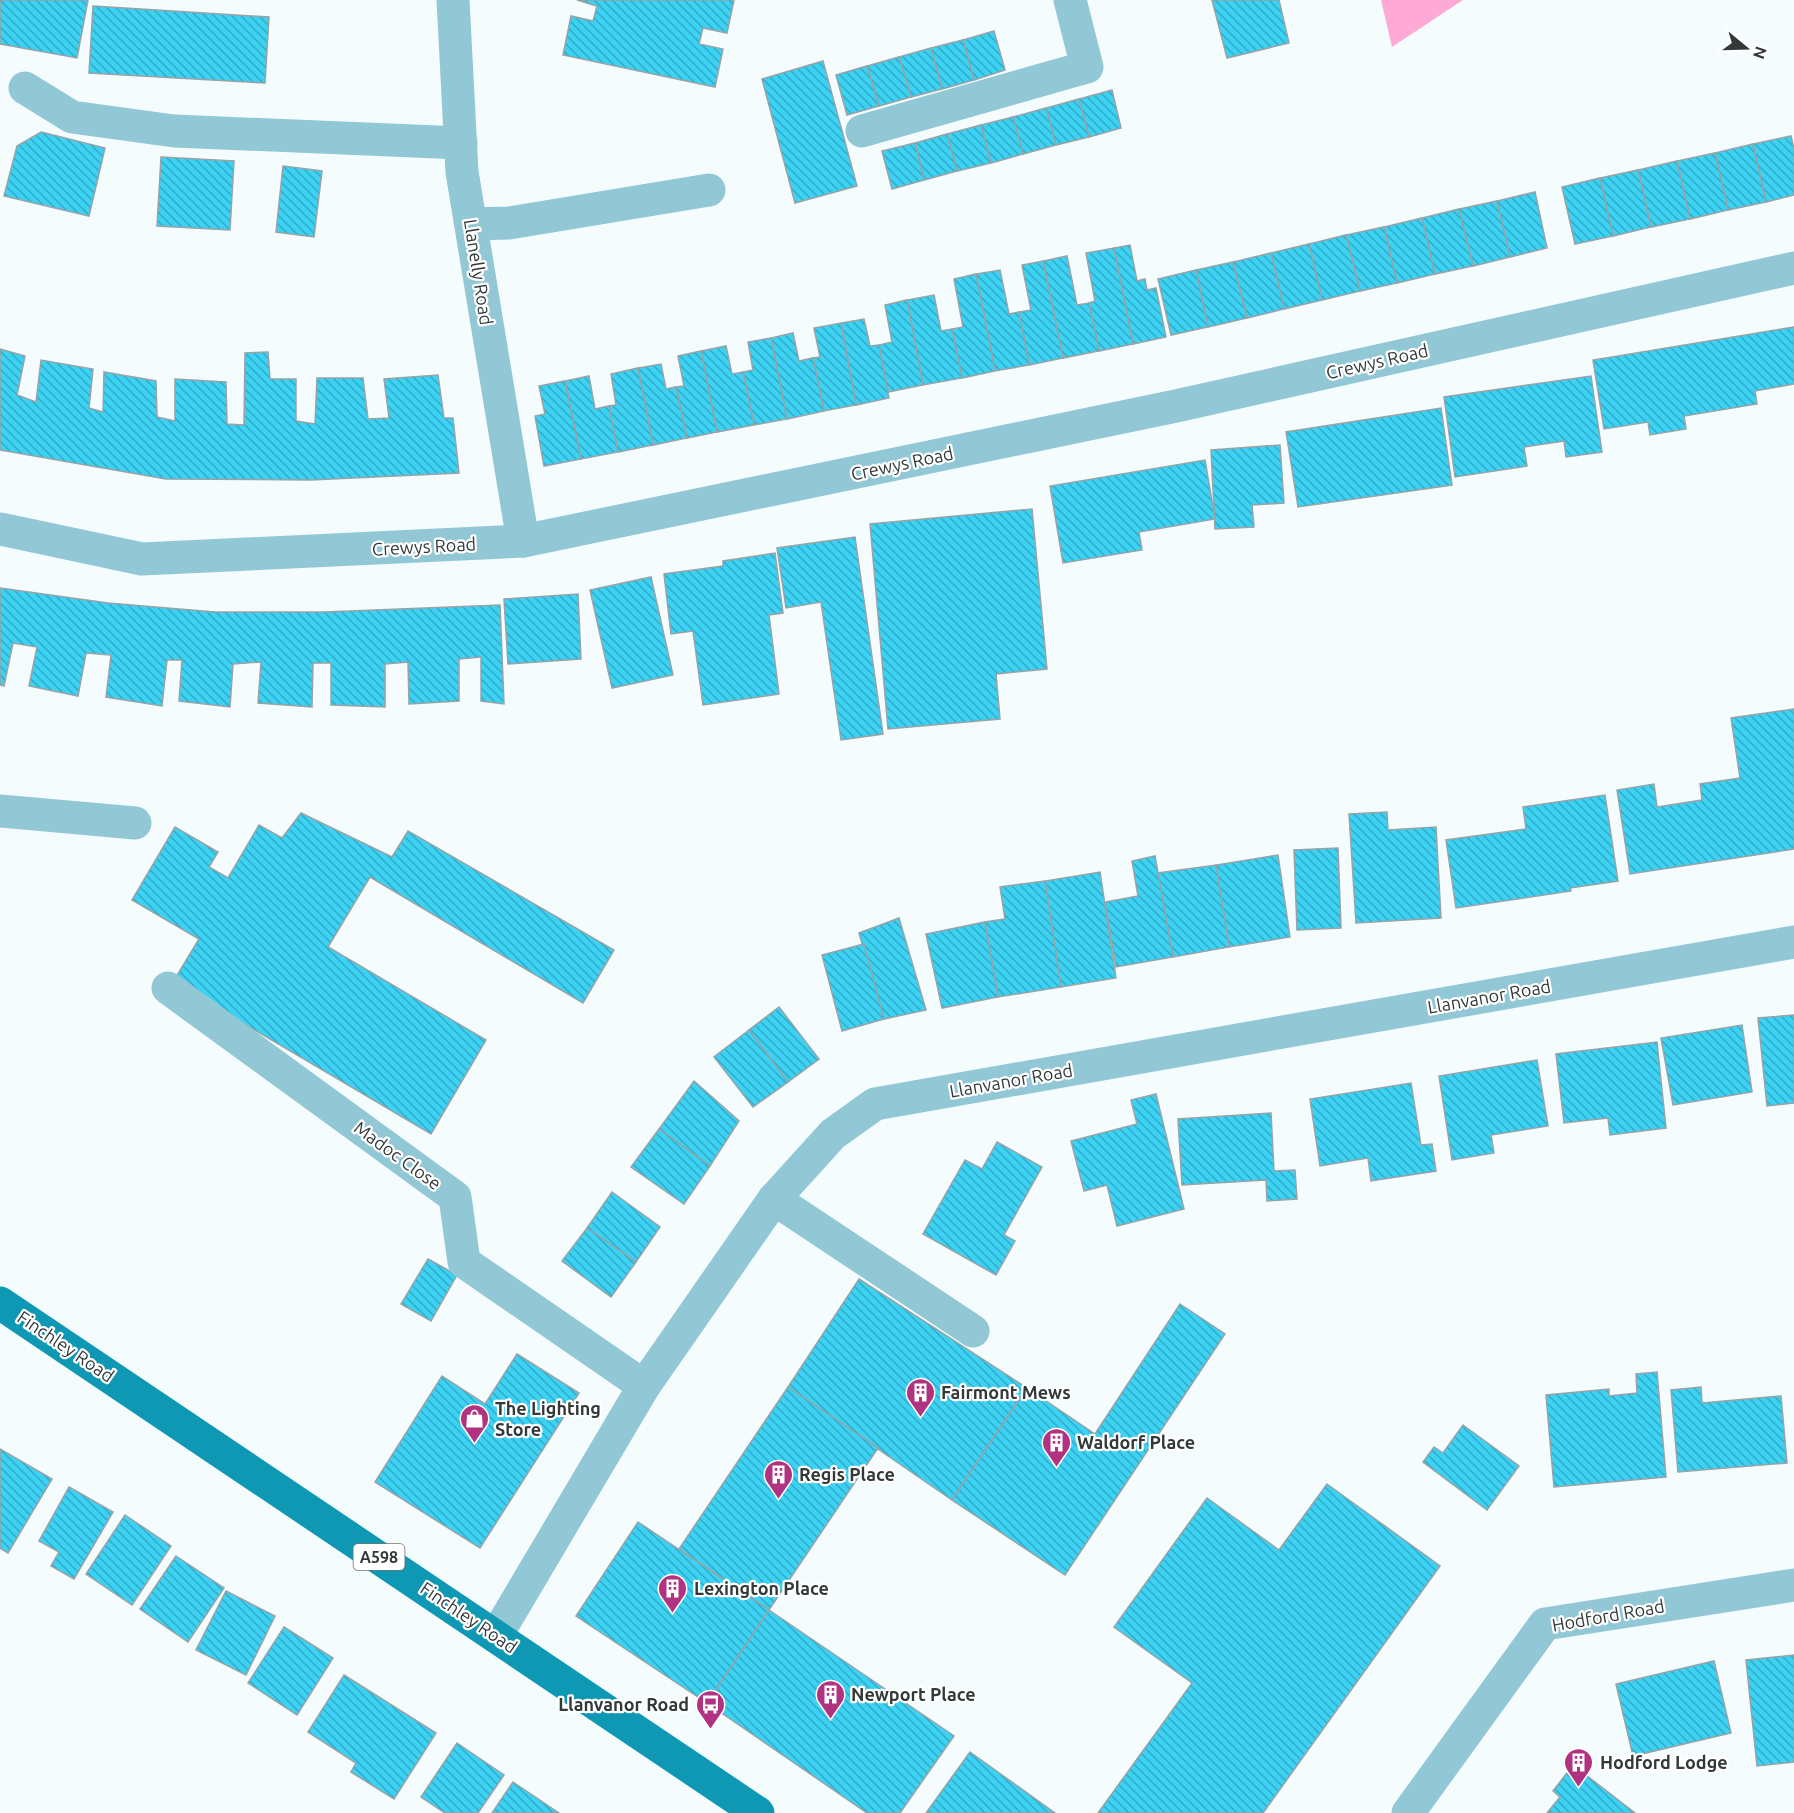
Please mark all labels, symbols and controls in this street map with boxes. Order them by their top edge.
north arrow [1716,18,1776,78]
text: N [1750,44,1771,61]
street label: Llanelly Road [461,218,497,326]
street label: Crewys Road [1324,340,1430,382]
street label: Crewys Road [849,442,955,484]
street label: Crewys Road [371,533,477,559]
street label: Llanvanor Road [1426,975,1552,1017]
street label: Llanvanor Road [948,1059,1074,1101]
street label: Madoc Close [351,1117,445,1193]
street label: Finchley Road [14,1306,118,1386]
building icon: Fairmont Mews [904,1376,936,1418]
place label: Fairmont Mews [941,1382,1071,1402]
place label: The Lighting Store [495,1398,601,1439]
shop icon: The Lighting Store [458,1402,490,1444]
building icon: Waldorf Place [1040,1426,1072,1468]
place label: Waldorf Place [1077,1432,1195,1452]
building icon: Regis Place [762,1458,794,1500]
place label: Regis Place [799,1464,895,1484]
road number: A598 [354,1544,404,1570]
building icon: Lexington Place [657,1572,689,1614]
street label: Finchley Road [417,1577,521,1657]
place label: Lexington Place [694,1578,829,1598]
street label: Hodford Road [1550,1595,1666,1635]
building icon: Newport Place [814,1678,846,1720]
place label: Newport Place [851,1684,976,1704]
bus stop icon: Llanvanor Road [694,1688,726,1730]
place label: Llanvanor Road [558,1694,689,1714]
building icon: Hodford Lodge [1563,1746,1595,1788]
place label: Hodford Lodge [1600,1752,1728,1772]

